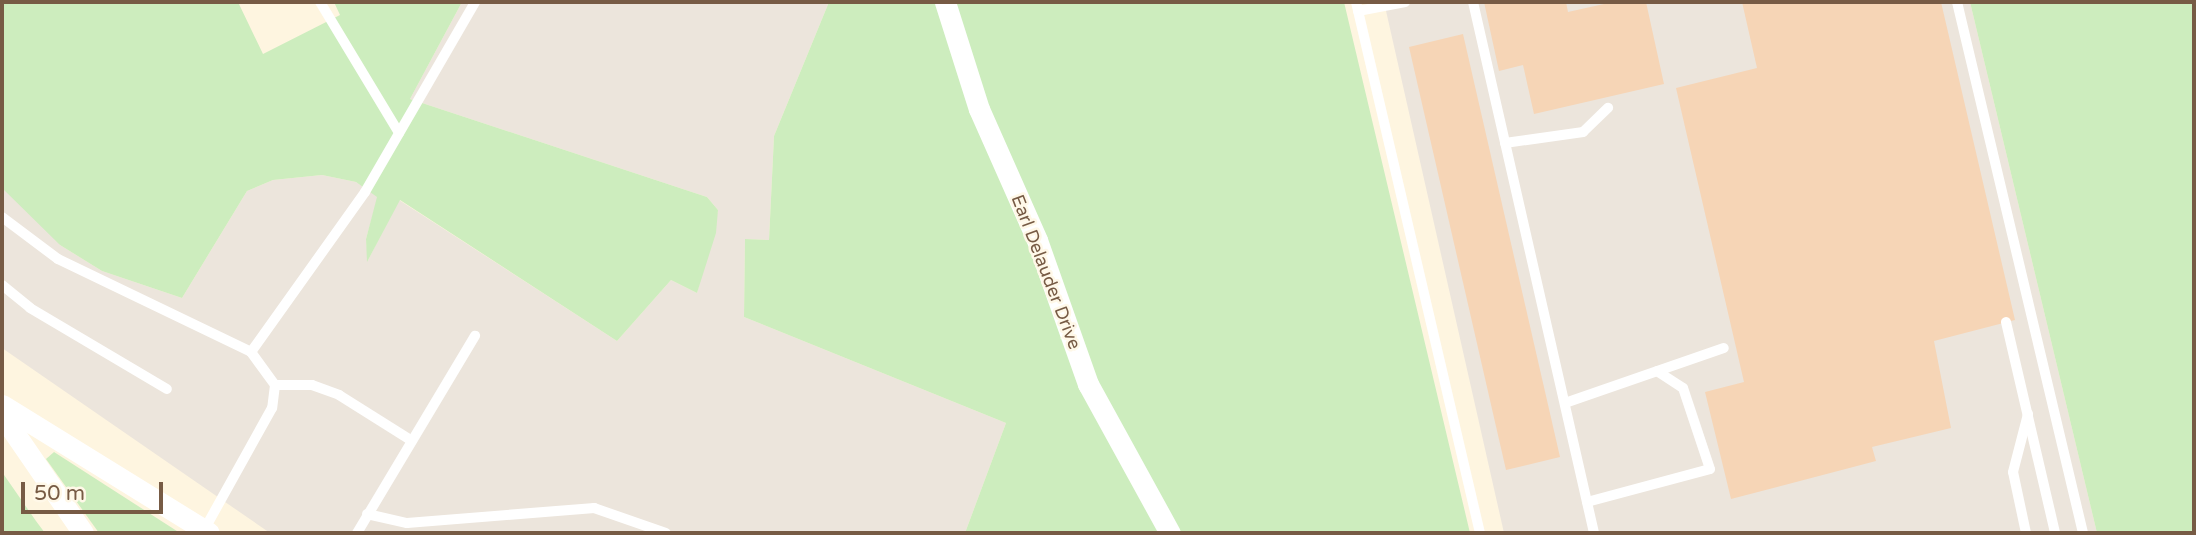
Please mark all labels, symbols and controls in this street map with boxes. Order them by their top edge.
street label: Earl Delauder Drive [1007,192,1085,352]
scale bar [24,468,166,512]
text: 50 m [34,481,85,506]

